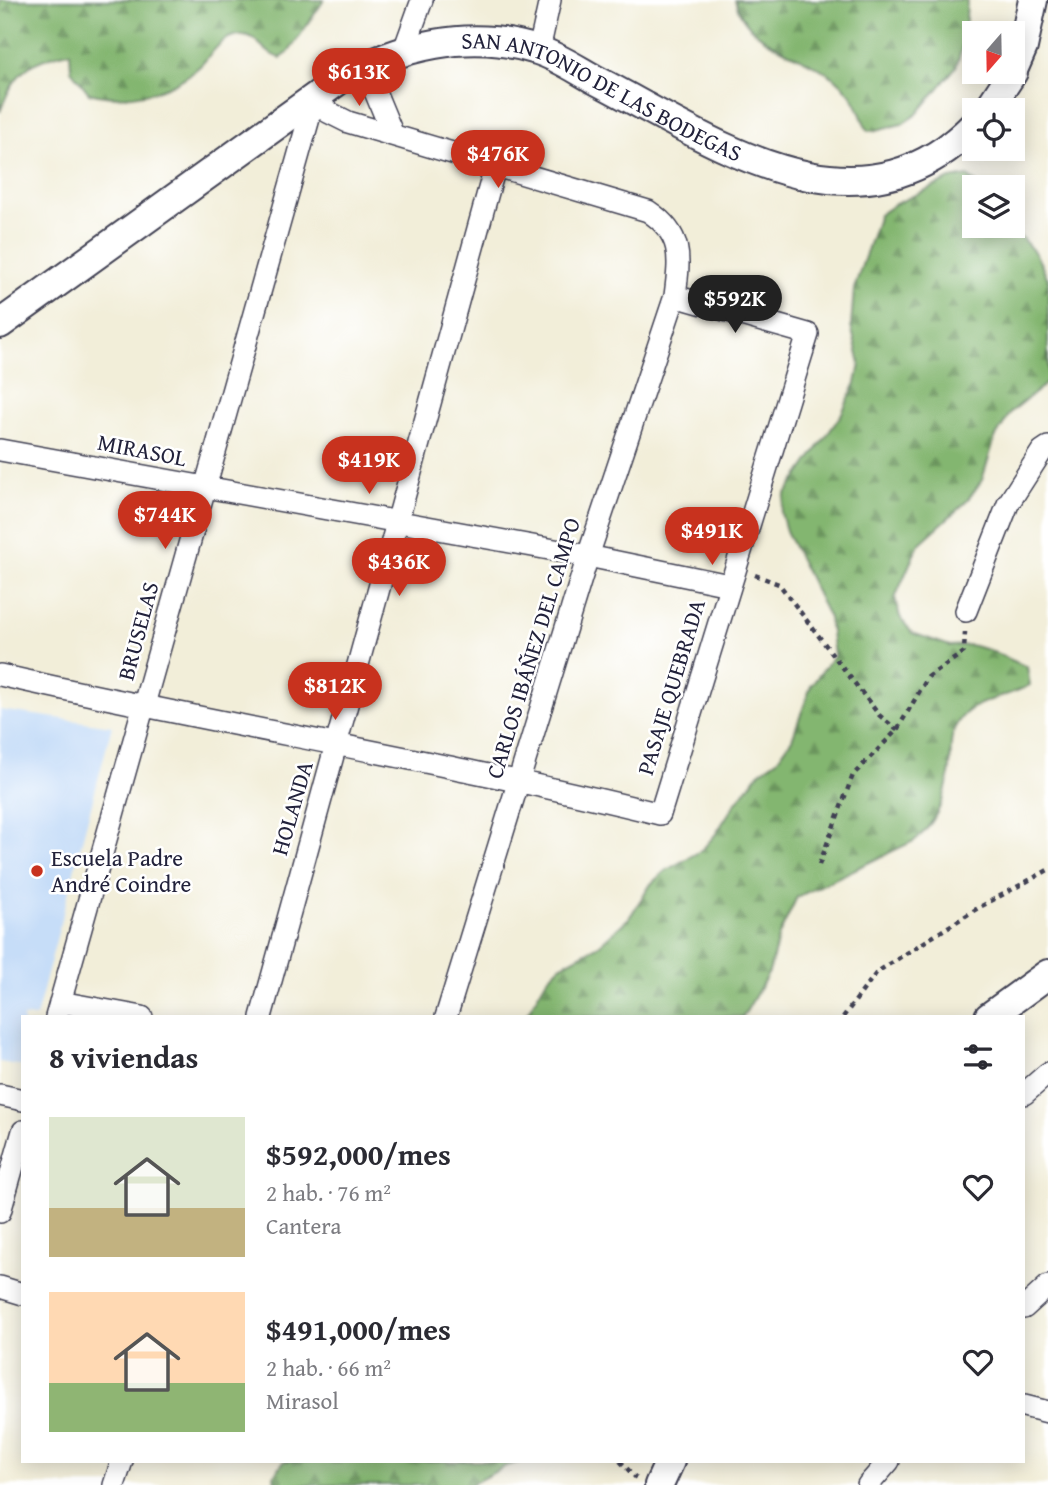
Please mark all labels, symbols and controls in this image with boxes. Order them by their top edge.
north arrow [962,21,1026,84]
map controls [962,21,1025,238]
street label: SAN ANTONIO DE LAS BODEGAS [460,23,747,169]
pin: $613K [310,48,408,108]
text: $613K [328,54,390,87]
button: locate [962,98,1025,161]
pin: $476K [449,130,547,190]
text: $476K [467,136,529,169]
button: layers [962,175,1025,238]
pin: $592K [686,276,784,335]
text: $592K [704,281,766,314]
street label: MIRASOL [95,425,189,474]
pin: $419K [320,436,418,496]
text: $419K [338,442,400,475]
pin: $744K [116,491,214,551]
text: $744K [134,497,196,530]
pin: $491K [663,508,761,567]
street label: CARLOS IBÁÑEZ DEL CAMPO [477,513,588,782]
text: $491K [681,513,743,546]
pin: $436K [350,538,448,598]
text: $436K [368,544,430,577]
street label: BRUSELAS [109,578,166,684]
street label: PASAJE QUEBRADA [628,595,713,779]
pin: $812K [286,662,384,722]
text: $812K [304,668,366,701]
street label: HOLANDA [262,757,321,859]
place label: Escuela Padre André Coindre [51,841,191,900]
marker: Escuela Padre André Coindre [29,863,45,879]
text: 8 viviendas [49,1035,198,1079]
icon: filters [959,1038,997,1076]
text: $592,000/mes [266,1132,451,1176]
icon: home [105,1145,189,1229]
icon: heart [959,1168,997,1206]
text: 2 hab. · 76 m² [266,1176,391,1209]
text: Cantera [266,1209,341,1242]
text: $491,000/mes [266,1307,451,1351]
icon: home [105,1320,189,1404]
icon: heart [959,1343,997,1381]
text: 2 hab. · 66 m² [266,1351,391,1384]
text: Mirasol [266,1384,339,1417]

